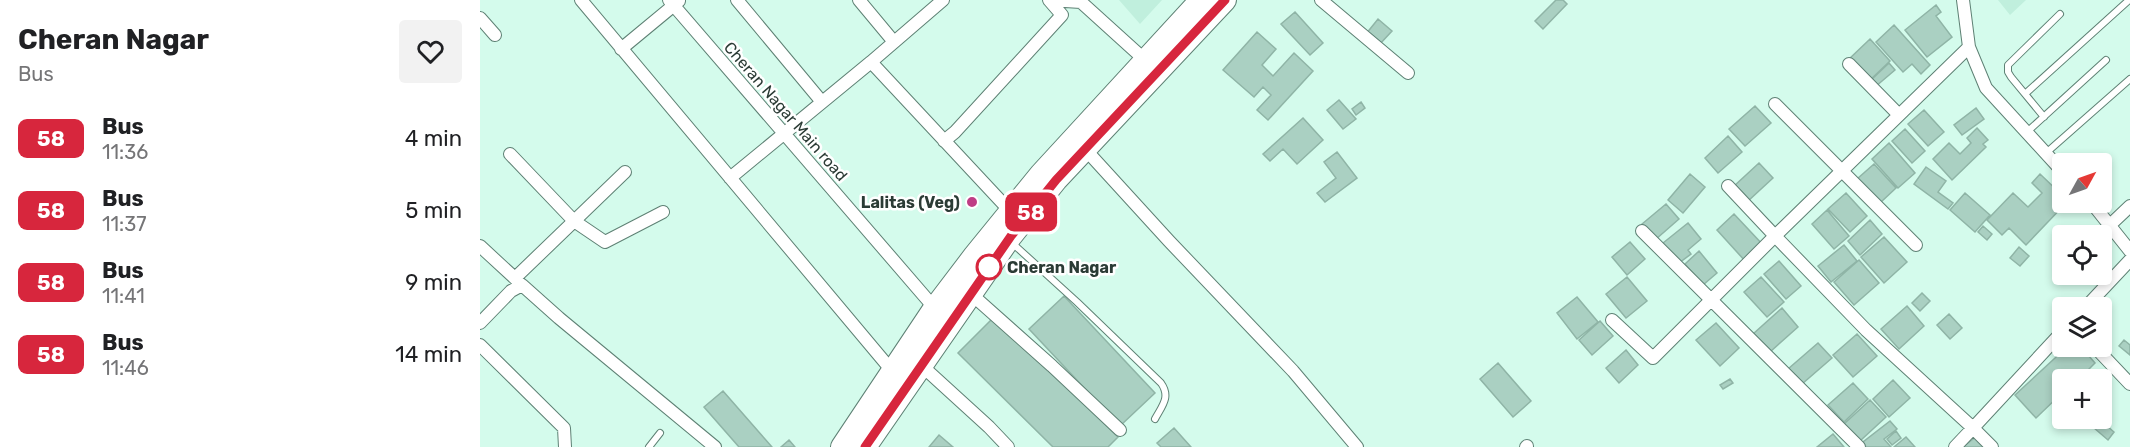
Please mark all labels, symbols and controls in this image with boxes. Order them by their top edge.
button: heart [399,20,462,83]
text: Cheran Nagar [18,23,209,56]
street label: Cheran Nagar Main road [720,38,851,185]
text: Bus [18,62,54,86]
text: Bus [102,113,144,140]
text: 4 min [405,125,462,152]
text: 58 [37,126,65,151]
text: 11:36 [102,140,148,164]
north arrow [2052,153,2112,213]
map controls [2052,153,2112,429]
text: Bus [102,185,144,212]
line badge: 58 [1004,192,1058,232]
place label: Lalitas (Veg) [861,193,960,212]
marker: Lalitas (Veg) [965,195,979,209]
text: 5 min [405,197,462,224]
text: 58 [37,198,65,223]
text: 58 [1017,200,1045,225]
text: 11:37 [102,212,147,236]
button: locate [2052,225,2112,285]
marker: Cheran Nagar [976,254,1002,280]
text: Bus [102,257,144,284]
place label: Cheran Nagar [1007,258,1117,277]
text: 9 min [405,269,462,296]
text: 58 [37,270,65,295]
text: 11:41 [102,284,145,308]
button: layers [2052,297,2112,357]
text: Bus [102,329,144,356]
text: 14 min [395,341,462,368]
text: 58 [37,342,65,367]
text: 11:46 [102,356,149,380]
button: + [2052,369,2112,429]

